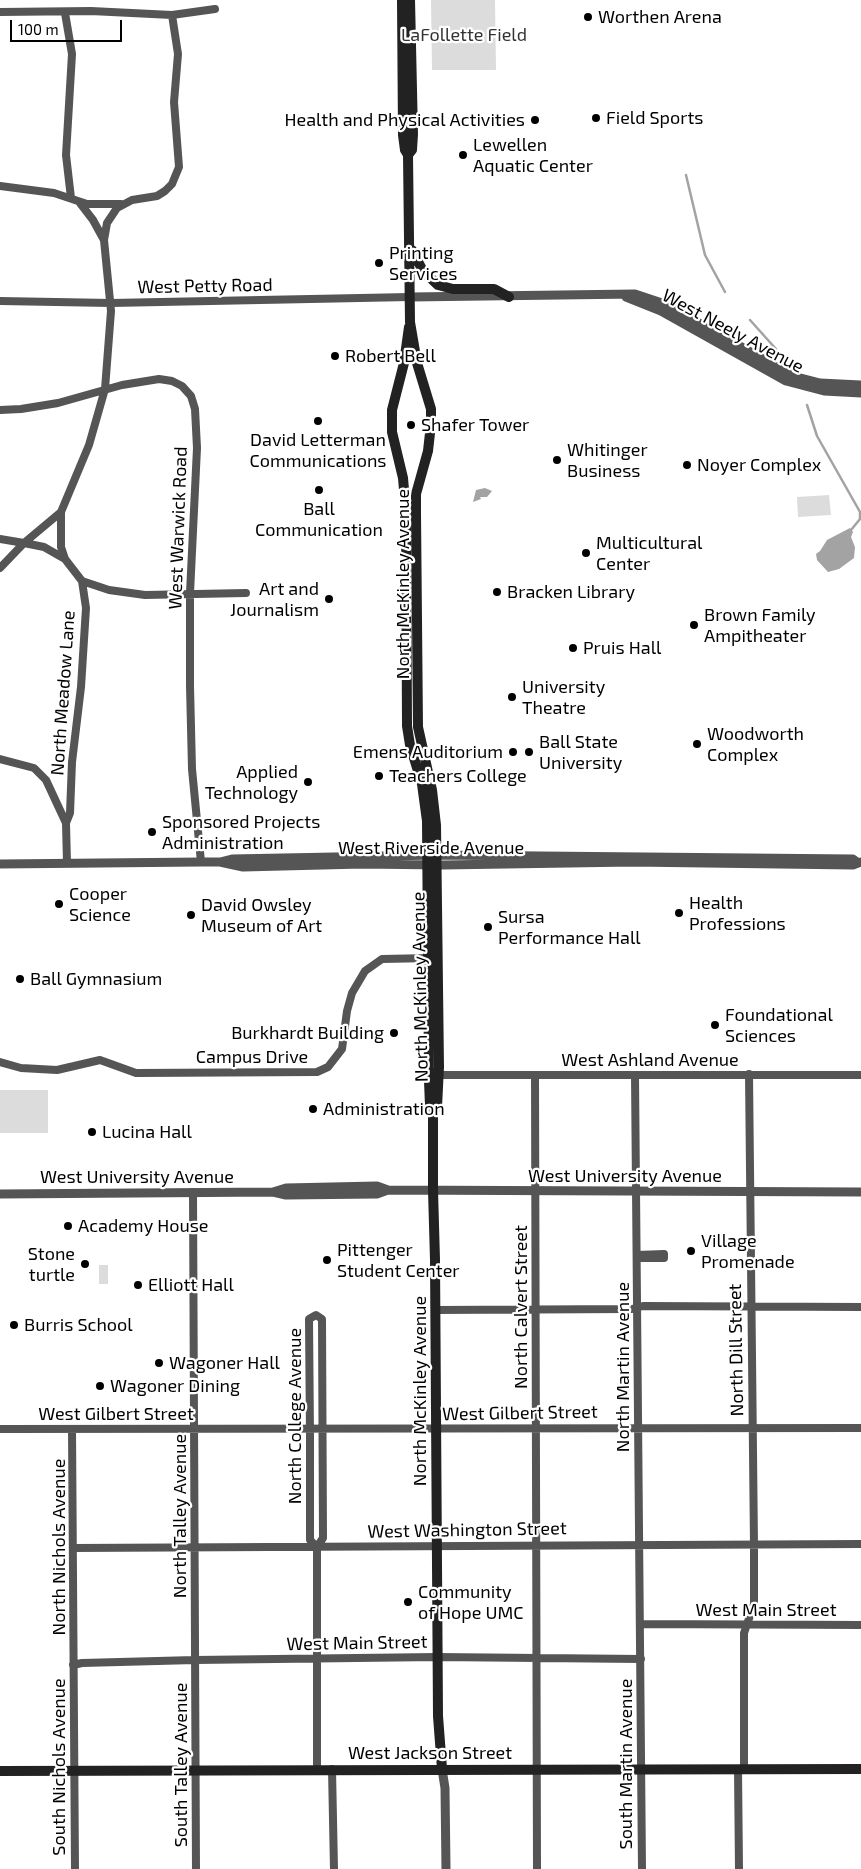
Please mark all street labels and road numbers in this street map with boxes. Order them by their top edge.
street label: West Petty Road [137,274,273,298]
street label: West Neely Avenue [659,285,807,377]
street label: West Warwick Road [164,446,192,610]
street label: North McKinley Avenue [392,489,414,679]
street label: North Meadow Lane [46,610,80,776]
street label: West Riverside Avenue [338,837,524,859]
street label: North McKinley Avenue [408,892,432,1082]
street label: Campus Drive [196,1046,308,1068]
street label: West Ashland Avenue [561,1049,739,1071]
street label: West University Avenue [528,1165,722,1187]
street label: West University Avenue [40,1166,234,1188]
street label: North Calvert Street [510,1225,532,1389]
street label: North Martin Avenue [612,1282,634,1452]
street label: North Dill Street [724,1284,748,1416]
street label: North McKinley Avenue [409,1296,431,1486]
street label: North College Avenue [284,1328,306,1504]
street label: West Gilbert Street [442,1401,598,1425]
street label: West Gilbert Street [38,1403,194,1425]
street label: North Talley Avenue [169,1434,191,1598]
street label: North Nichols Avenue [48,1459,70,1635]
street label: West Washington Street [367,1517,567,1543]
street label: West Main Street [695,1599,837,1621]
street label: West Main Street [286,1631,428,1655]
street label: South Nichols Avenue [48,1678,70,1856]
street label: South Martin Avenue [615,1679,637,1849]
street label: South Talley Avenue [170,1683,192,1847]
street label: West Jackson Street [348,1742,512,1764]

